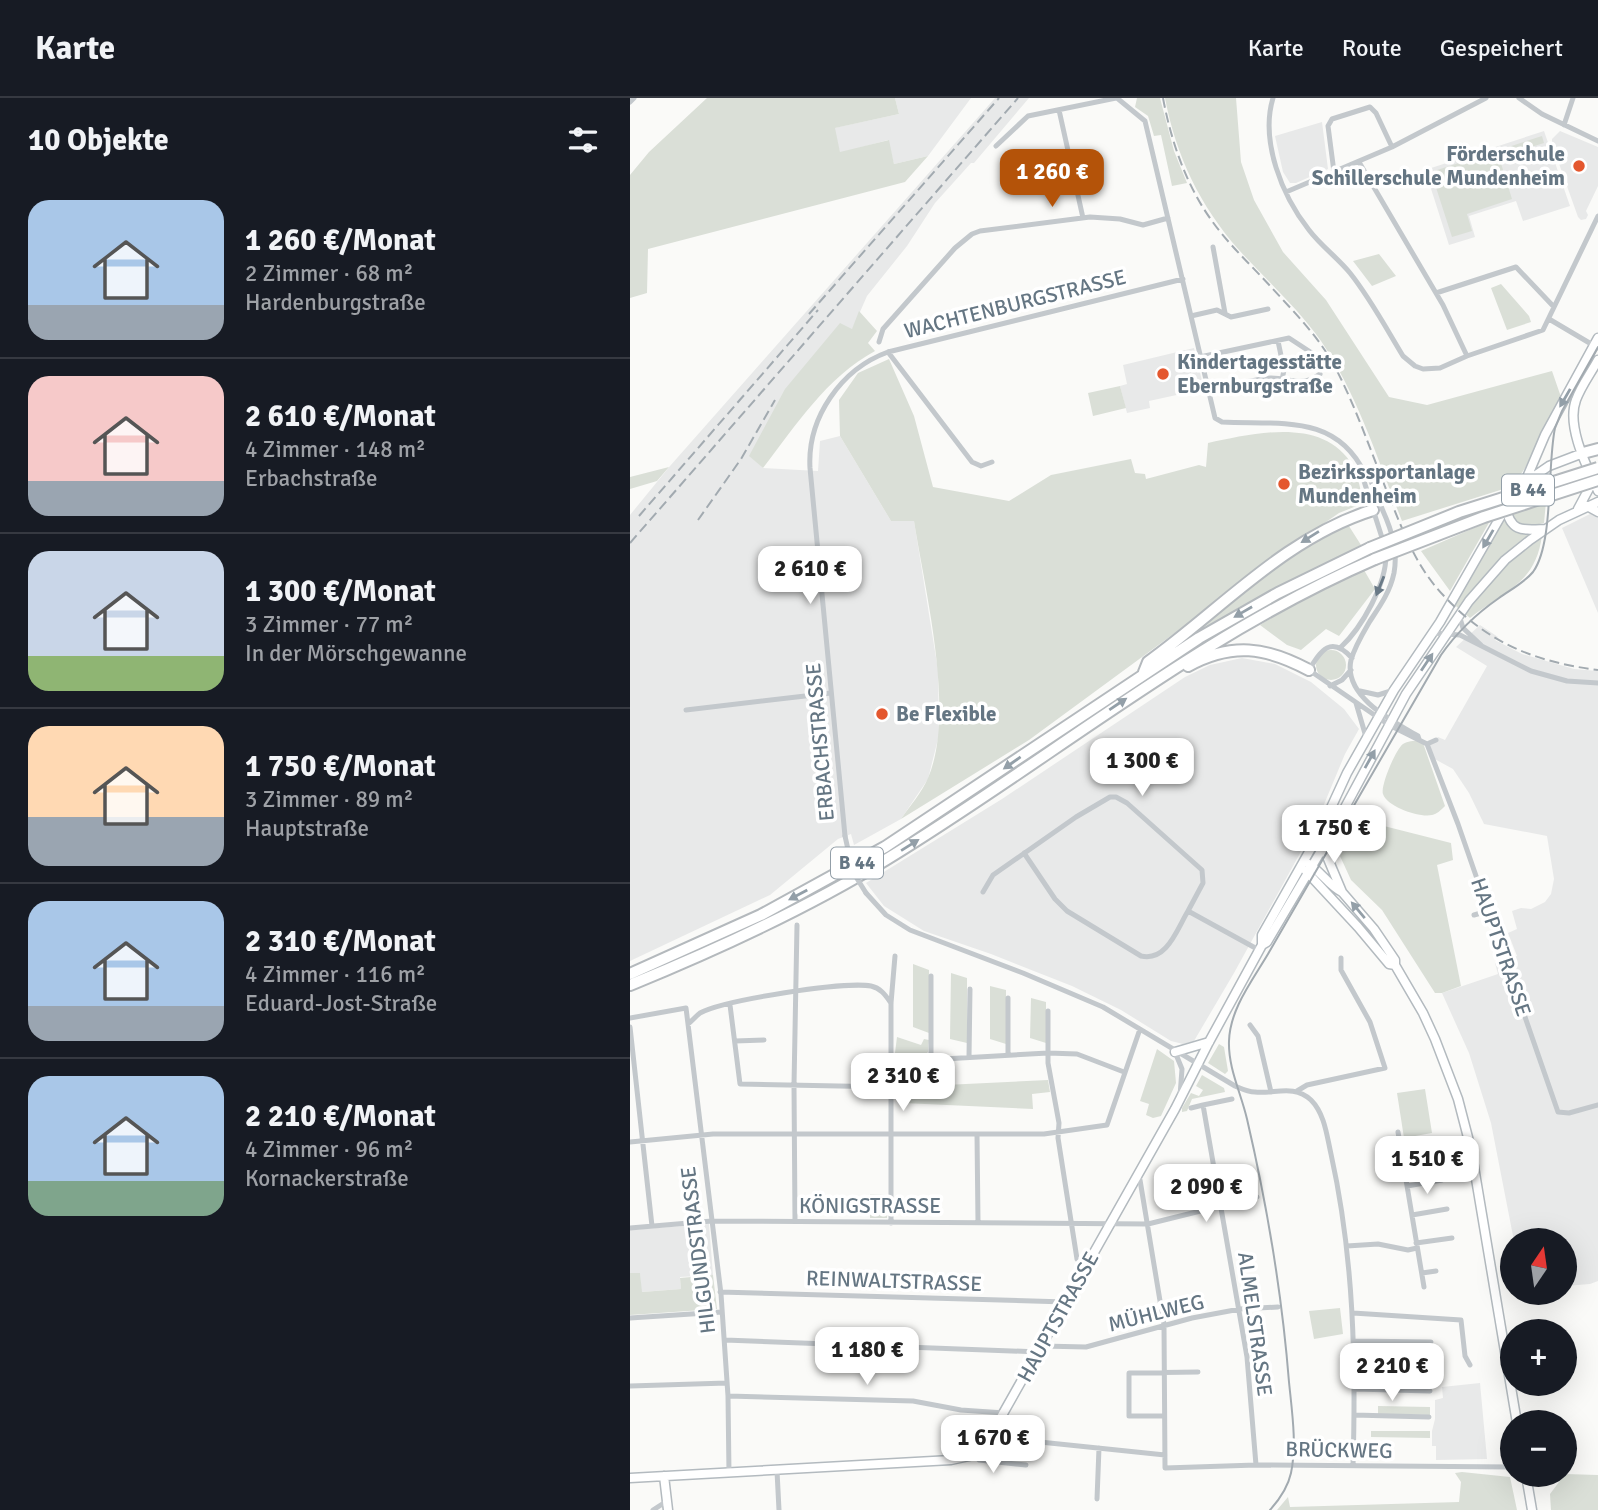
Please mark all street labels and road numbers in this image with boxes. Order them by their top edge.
street label: WACHTENBURGSTRASSE [901,264,1129,344]
road number: B 44 [1502,474,1554,506]
street label: ERBACHSTRASSE [800,662,840,822]
road number: B 44 [831,848,883,878]
street label: HAUPTSTRASSE [1465,874,1537,1020]
street label: HILGUNDSTRASSE [675,1165,721,1335]
street label: KÖNIGSTRASSE [799,1193,941,1219]
street label: HAUPTSTRASSE [1011,1247,1105,1387]
street label: ALMELSTRASSE [1232,1250,1278,1398]
street label: REINWALTSTRASSE [806,1265,982,1297]
street label: MÜHLWEG [1105,1289,1207,1337]
street label: BRÜCKWEG [1285,1436,1393,1464]

